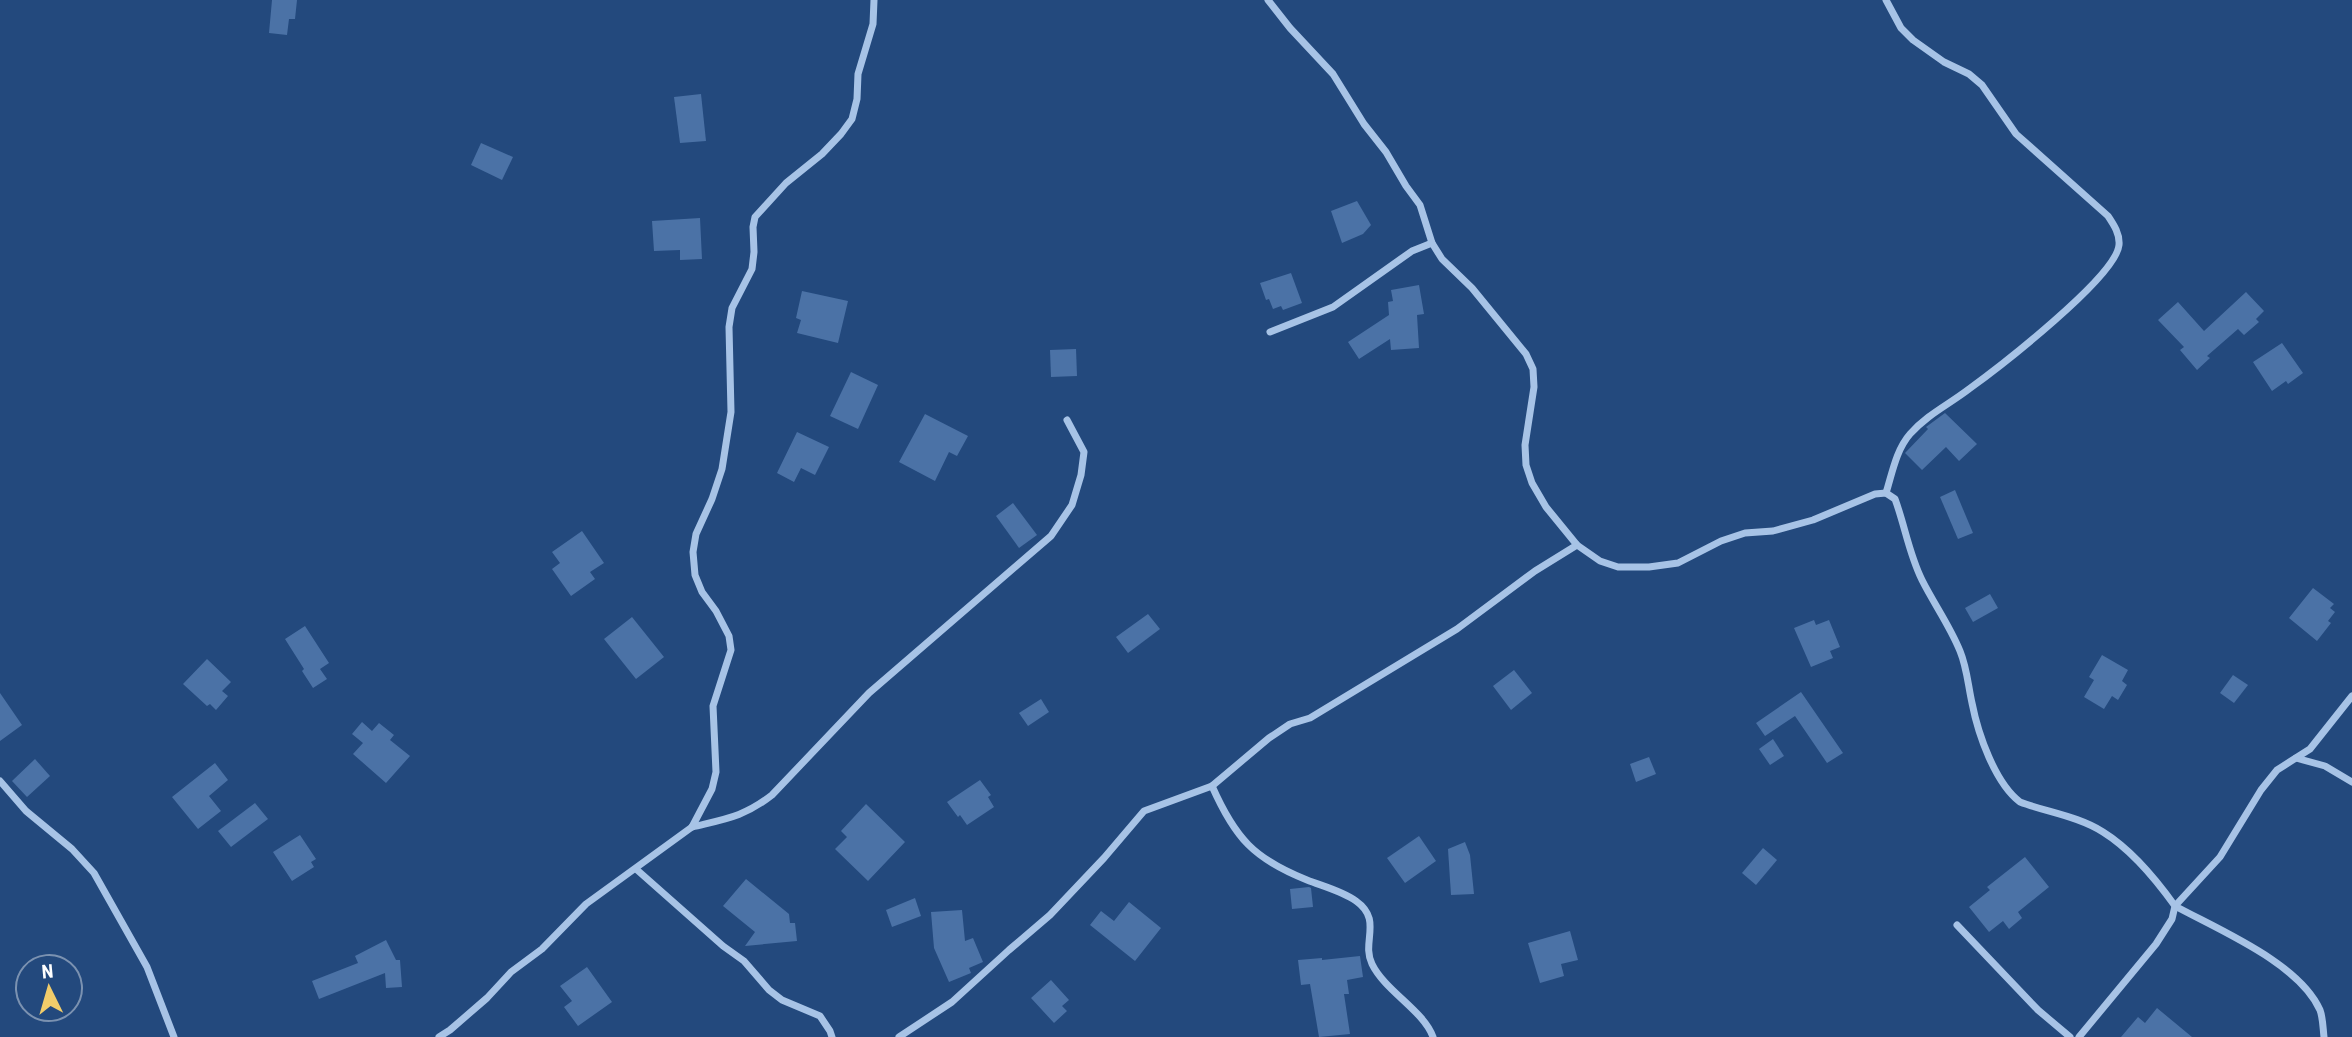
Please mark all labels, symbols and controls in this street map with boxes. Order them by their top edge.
north arrow [14,953,84,1023]
text: N [41,960,54,984]

